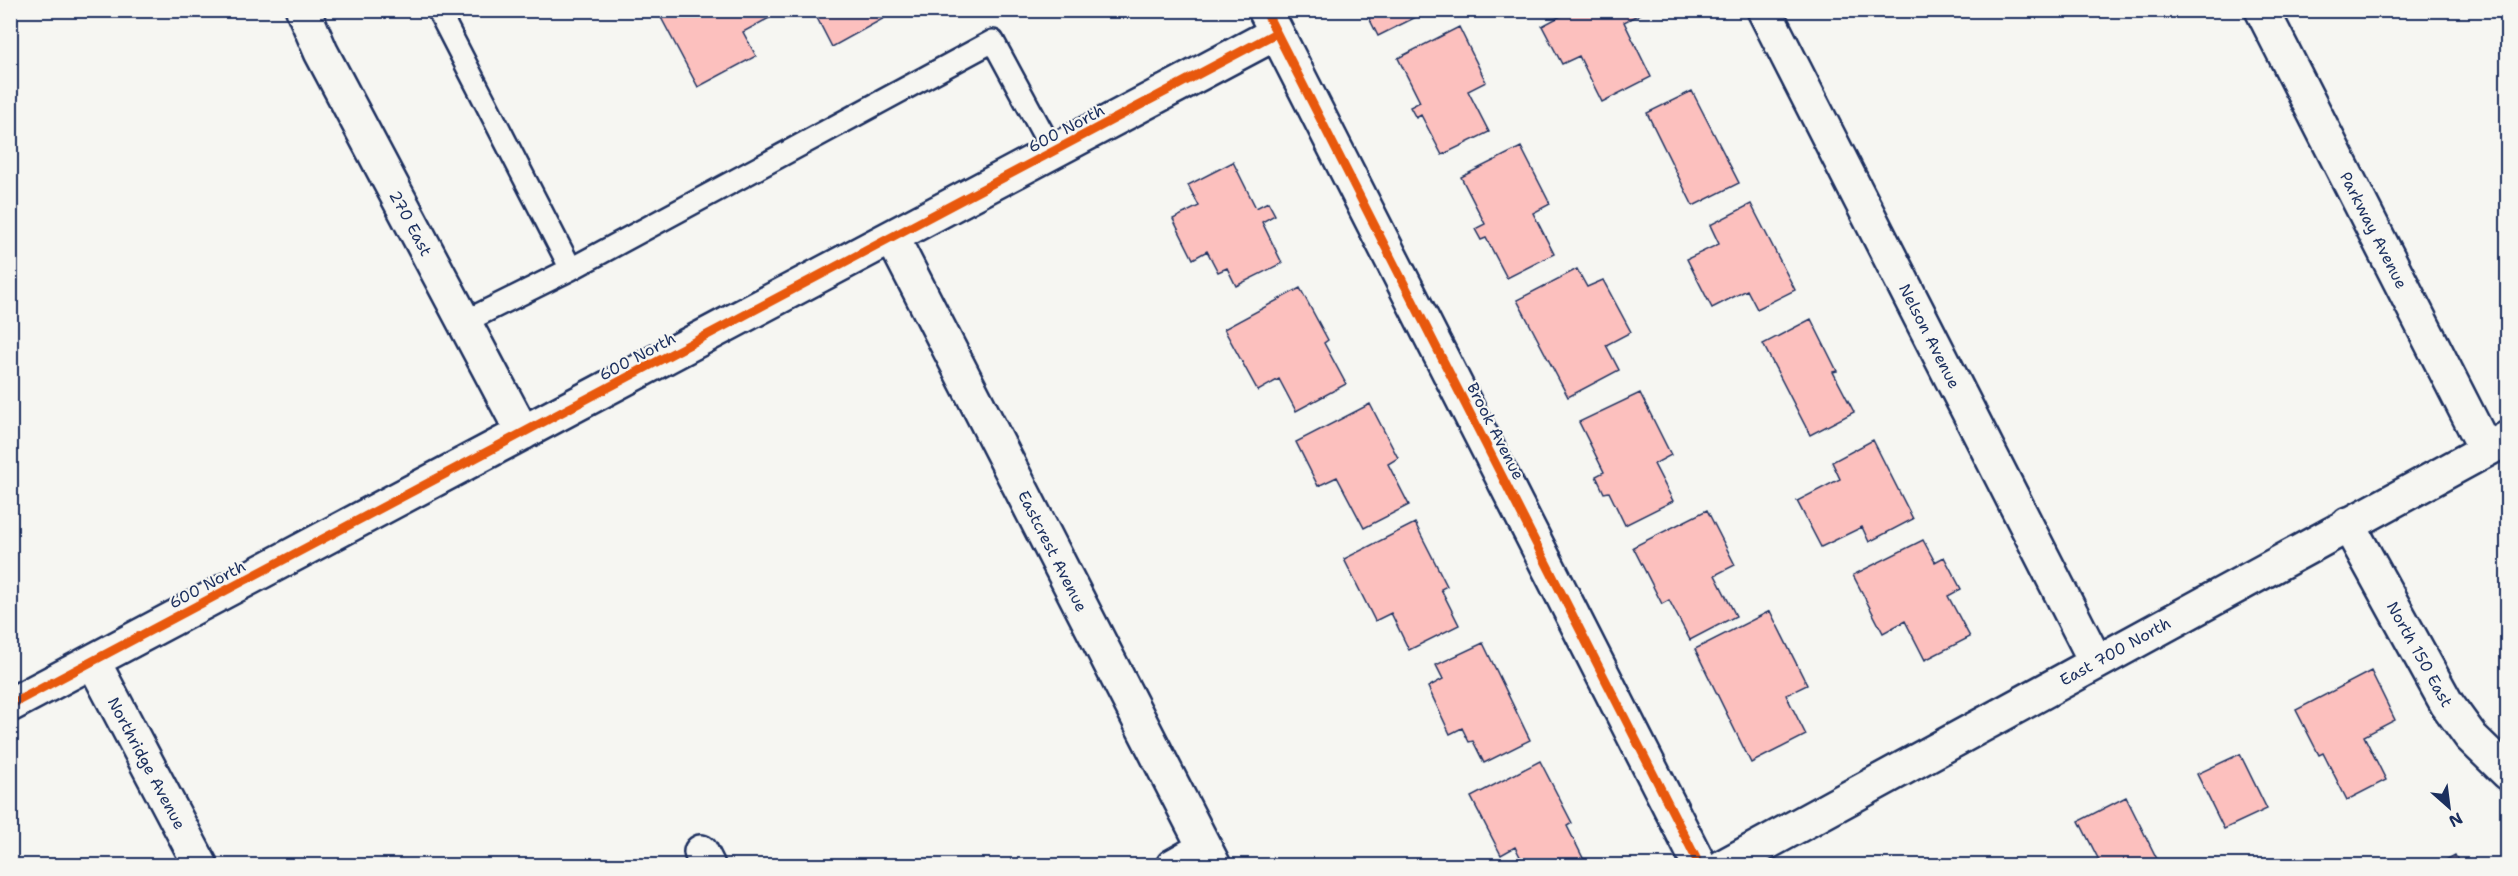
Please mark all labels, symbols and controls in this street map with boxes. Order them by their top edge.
street label: 600 North [1024,99,1108,157]
street label: Parkway Avenue [2335,168,2412,292]
street label: 270 East [384,187,437,260]
street label: Nelson Avenue [1894,280,1965,392]
street label: 600 North [595,327,679,385]
street label: Brook Avenue [1462,379,1529,483]
street label: Eastcrest Avenue [1013,487,1092,615]
street label: 600 North [165,555,249,613]
street label: North 150 East [2382,598,2457,711]
street label: East 700 North [2056,612,2174,691]
street label: Northridge Avenue [103,693,190,833]
north arrow [2419,777,2479,837]
text: N [2445,808,2466,832]

